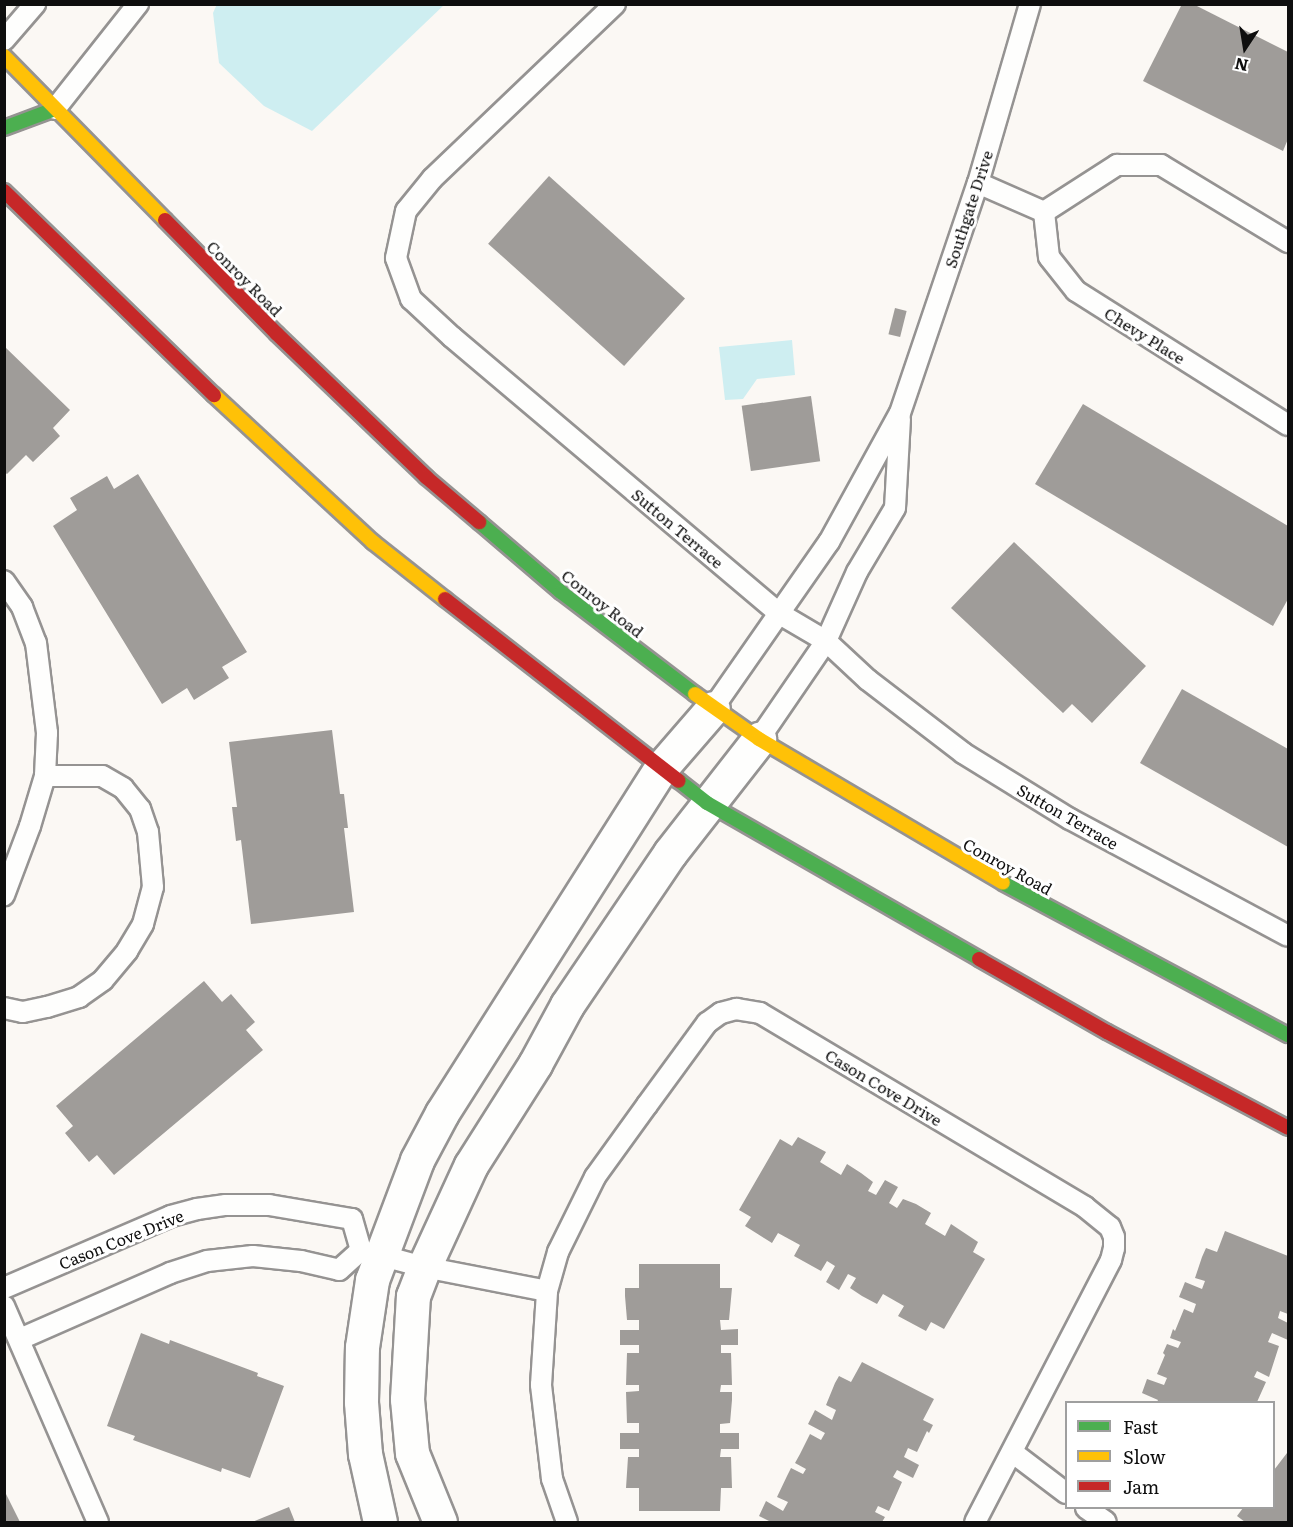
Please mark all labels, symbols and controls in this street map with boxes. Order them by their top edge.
north arrow [1215,18,1275,78]
text: N [1232,52,1250,79]
street label: Southgate Drive [940,148,996,270]
street label: Conroy Road [203,236,287,320]
street label: Chevy Place [1101,303,1189,367]
street label: Sutton Terrace [628,484,728,572]
street label: Conroy Road [558,565,648,641]
street label: Sutton Terrace [1014,779,1122,853]
street label: Conroy Road [960,834,1056,898]
street label: Cason Cove Drive [822,1045,946,1129]
street label: Cason Cove Drive [56,1205,186,1273]
legend [1065,1401,1275,1509]
text: Fast [1123,1413,1158,1440]
text: Slow [1123,1443,1165,1470]
text: Jam [1123,1473,1159,1500]

